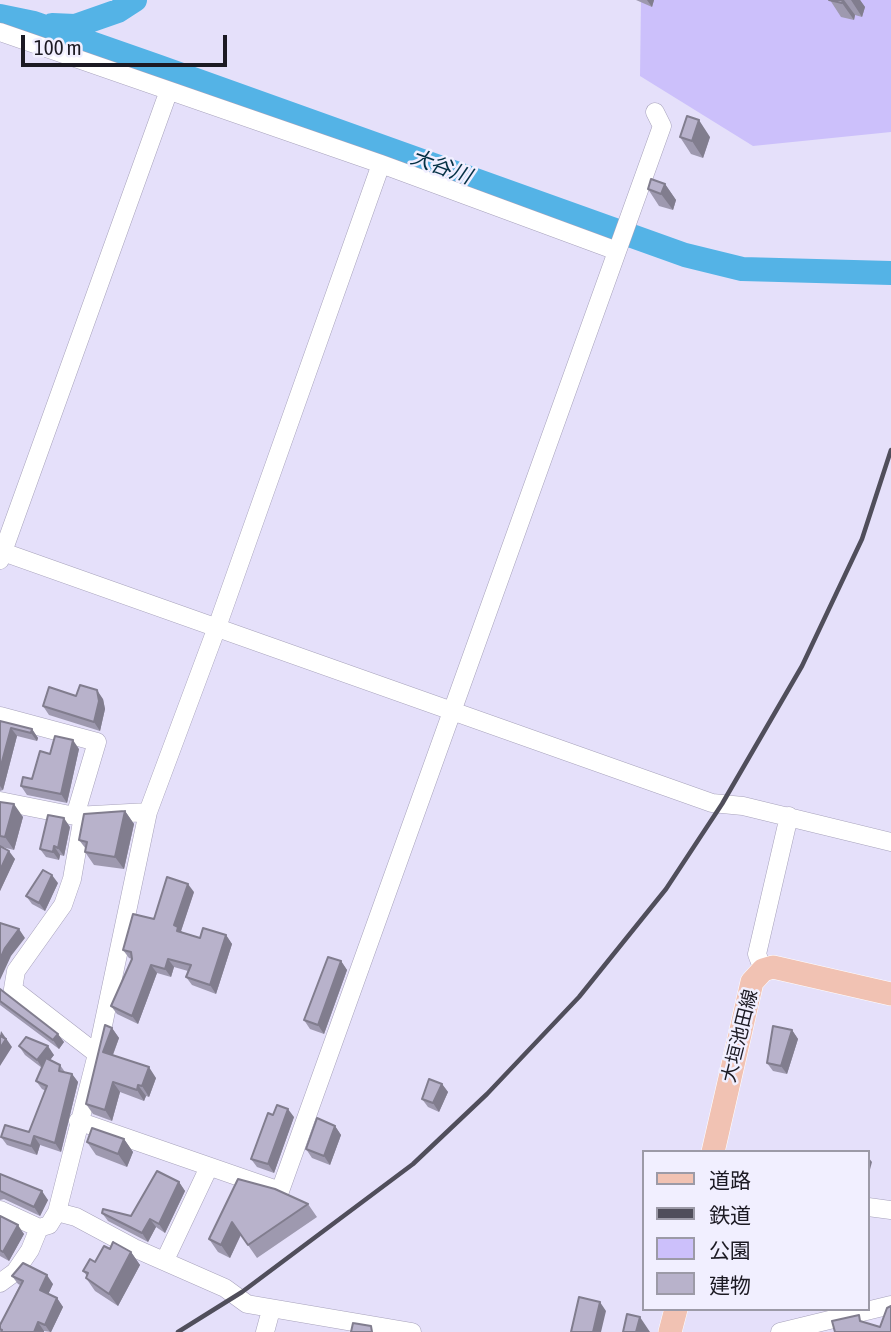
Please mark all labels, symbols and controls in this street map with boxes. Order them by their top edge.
scale bar [24,21,231,65]
text: 100 m [34,35,82,59]
water label: 大谷川 [407,144,475,190]
street label: 大垣池田線 [717,987,763,1085]
legend [642,1150,870,1311]
text: 道路 [709,1168,751,1192]
text: 鉄道 [709,1203,751,1227]
text: 公園 [709,1238,751,1262]
text: 建物 [709,1273,751,1297]

